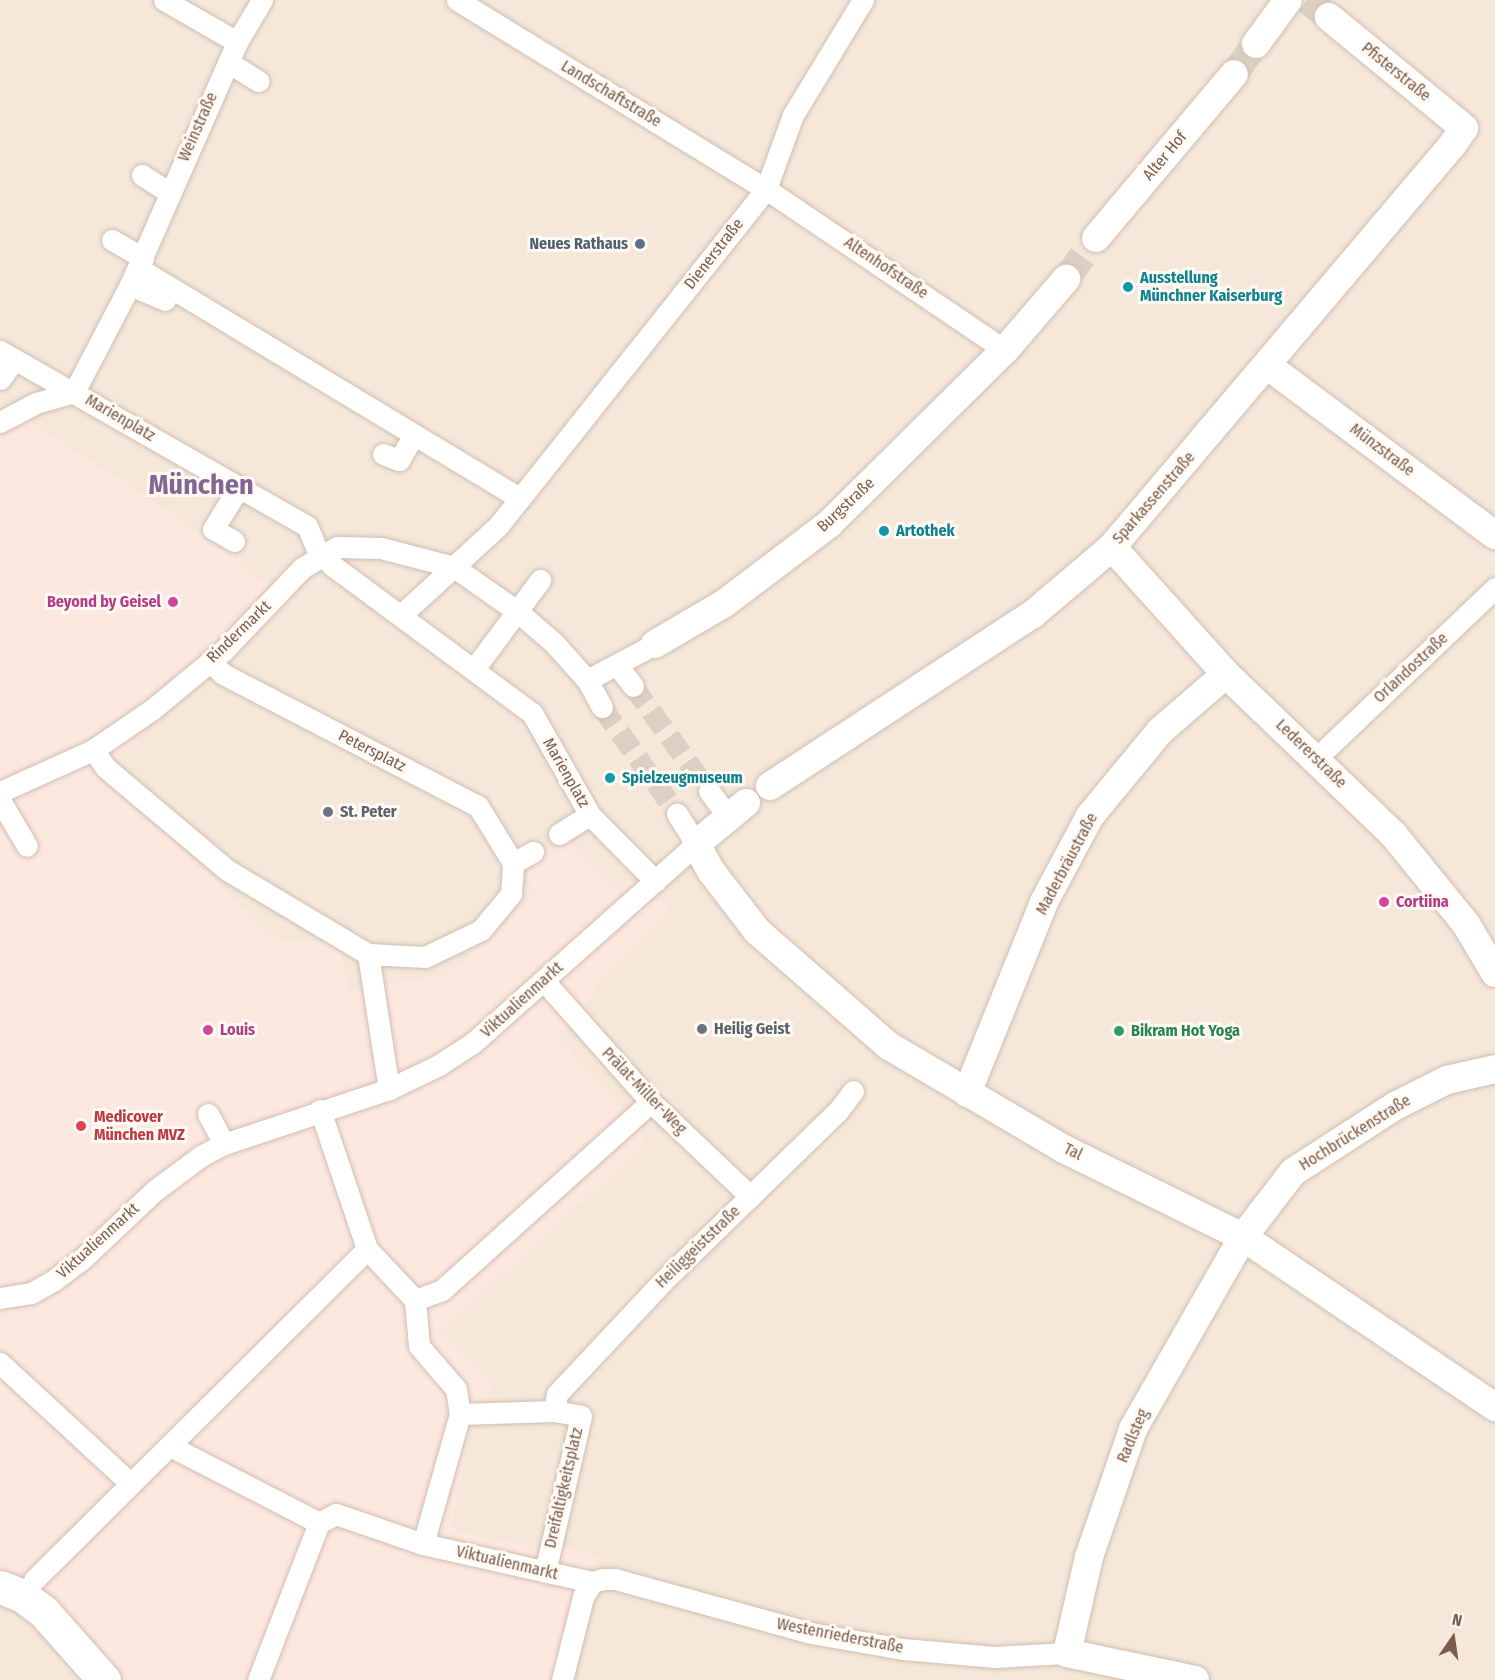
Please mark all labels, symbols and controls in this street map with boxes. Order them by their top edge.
street label: Pfisterstraße [1358,38,1434,106]
street label: Landschaftstraße [557,57,665,131]
street label: Weinstraße [174,89,222,165]
street label: Alter Hof [1139,128,1191,184]
street label: Dienerstraße [680,215,748,293]
street label: Altenhofstraße [840,233,932,303]
place label: Neues Rathaus [529,234,628,254]
marker: Neues Rathaus [633,237,647,251]
place label: Ausstellung Münchner Kaiserburg [1140,268,1282,306]
marker: Ausstellung Münchner Kaiserburg [1121,280,1135,294]
street label: Marienplatz [82,390,158,446]
street label: Münzstraße [1346,419,1418,481]
street label: Sparkassenstraße [1109,448,1199,548]
district label: München [148,468,254,502]
street label: Burgstraße [813,474,879,536]
place label: Artothek [896,521,955,541]
marker: Artothek [877,524,891,538]
place label: Beyond by Geisel [47,592,161,612]
marker: Beyond by Geisel [166,595,180,609]
street label: Rindermarkt [203,597,275,667]
street label: Orlandostraße [1370,629,1452,707]
street label: Ledererstraße [1272,715,1350,793]
street label: Petersplatz [335,726,409,776]
street label: Marienplatz [538,735,594,811]
place label: Spielzeugmuseum [622,768,743,788]
marker: Spielzeugmuseum [603,771,617,785]
place label: St. Peter [340,802,397,822]
marker: St. Peter [321,805,335,819]
street label: Maderbräustraße [1032,810,1102,918]
place label: Cortiina [1396,892,1449,912]
marker: Cortiina [1377,895,1391,909]
street label: Viktualienmarkt [477,958,567,1042]
place label: Heilig Geist [714,1019,790,1039]
place label: Louis [220,1020,255,1040]
place label: Bikram Hot Yoga [1131,1021,1240,1041]
marker: Heilig Geist [695,1022,709,1036]
marker: Louis [201,1023,215,1037]
marker: Bikram Hot Yoga [1112,1024,1126,1038]
street label: Prälat-Miller-Weg [598,1044,690,1138]
street label: Hochbrückenstraße [1296,1091,1414,1175]
place label: Medicover München MVZ [94,1107,185,1145]
marker: Medicover München MVZ [72,1117,90,1135]
street label: Tal [1060,1139,1086,1165]
street label: Viktualienmarkt [53,1199,143,1283]
street label: Heiliggeiststraße [652,1202,744,1292]
street label: Radlsteg [1113,1406,1153,1466]
street label: Dreifaltigkeitsplatz [541,1426,587,1550]
street label: Viktualienmarkt [454,1542,560,1584]
north arrow [1423,1608,1483,1668]
text: N [1450,1610,1464,1630]
street label: Westenriederstraße [775,1614,905,1658]

